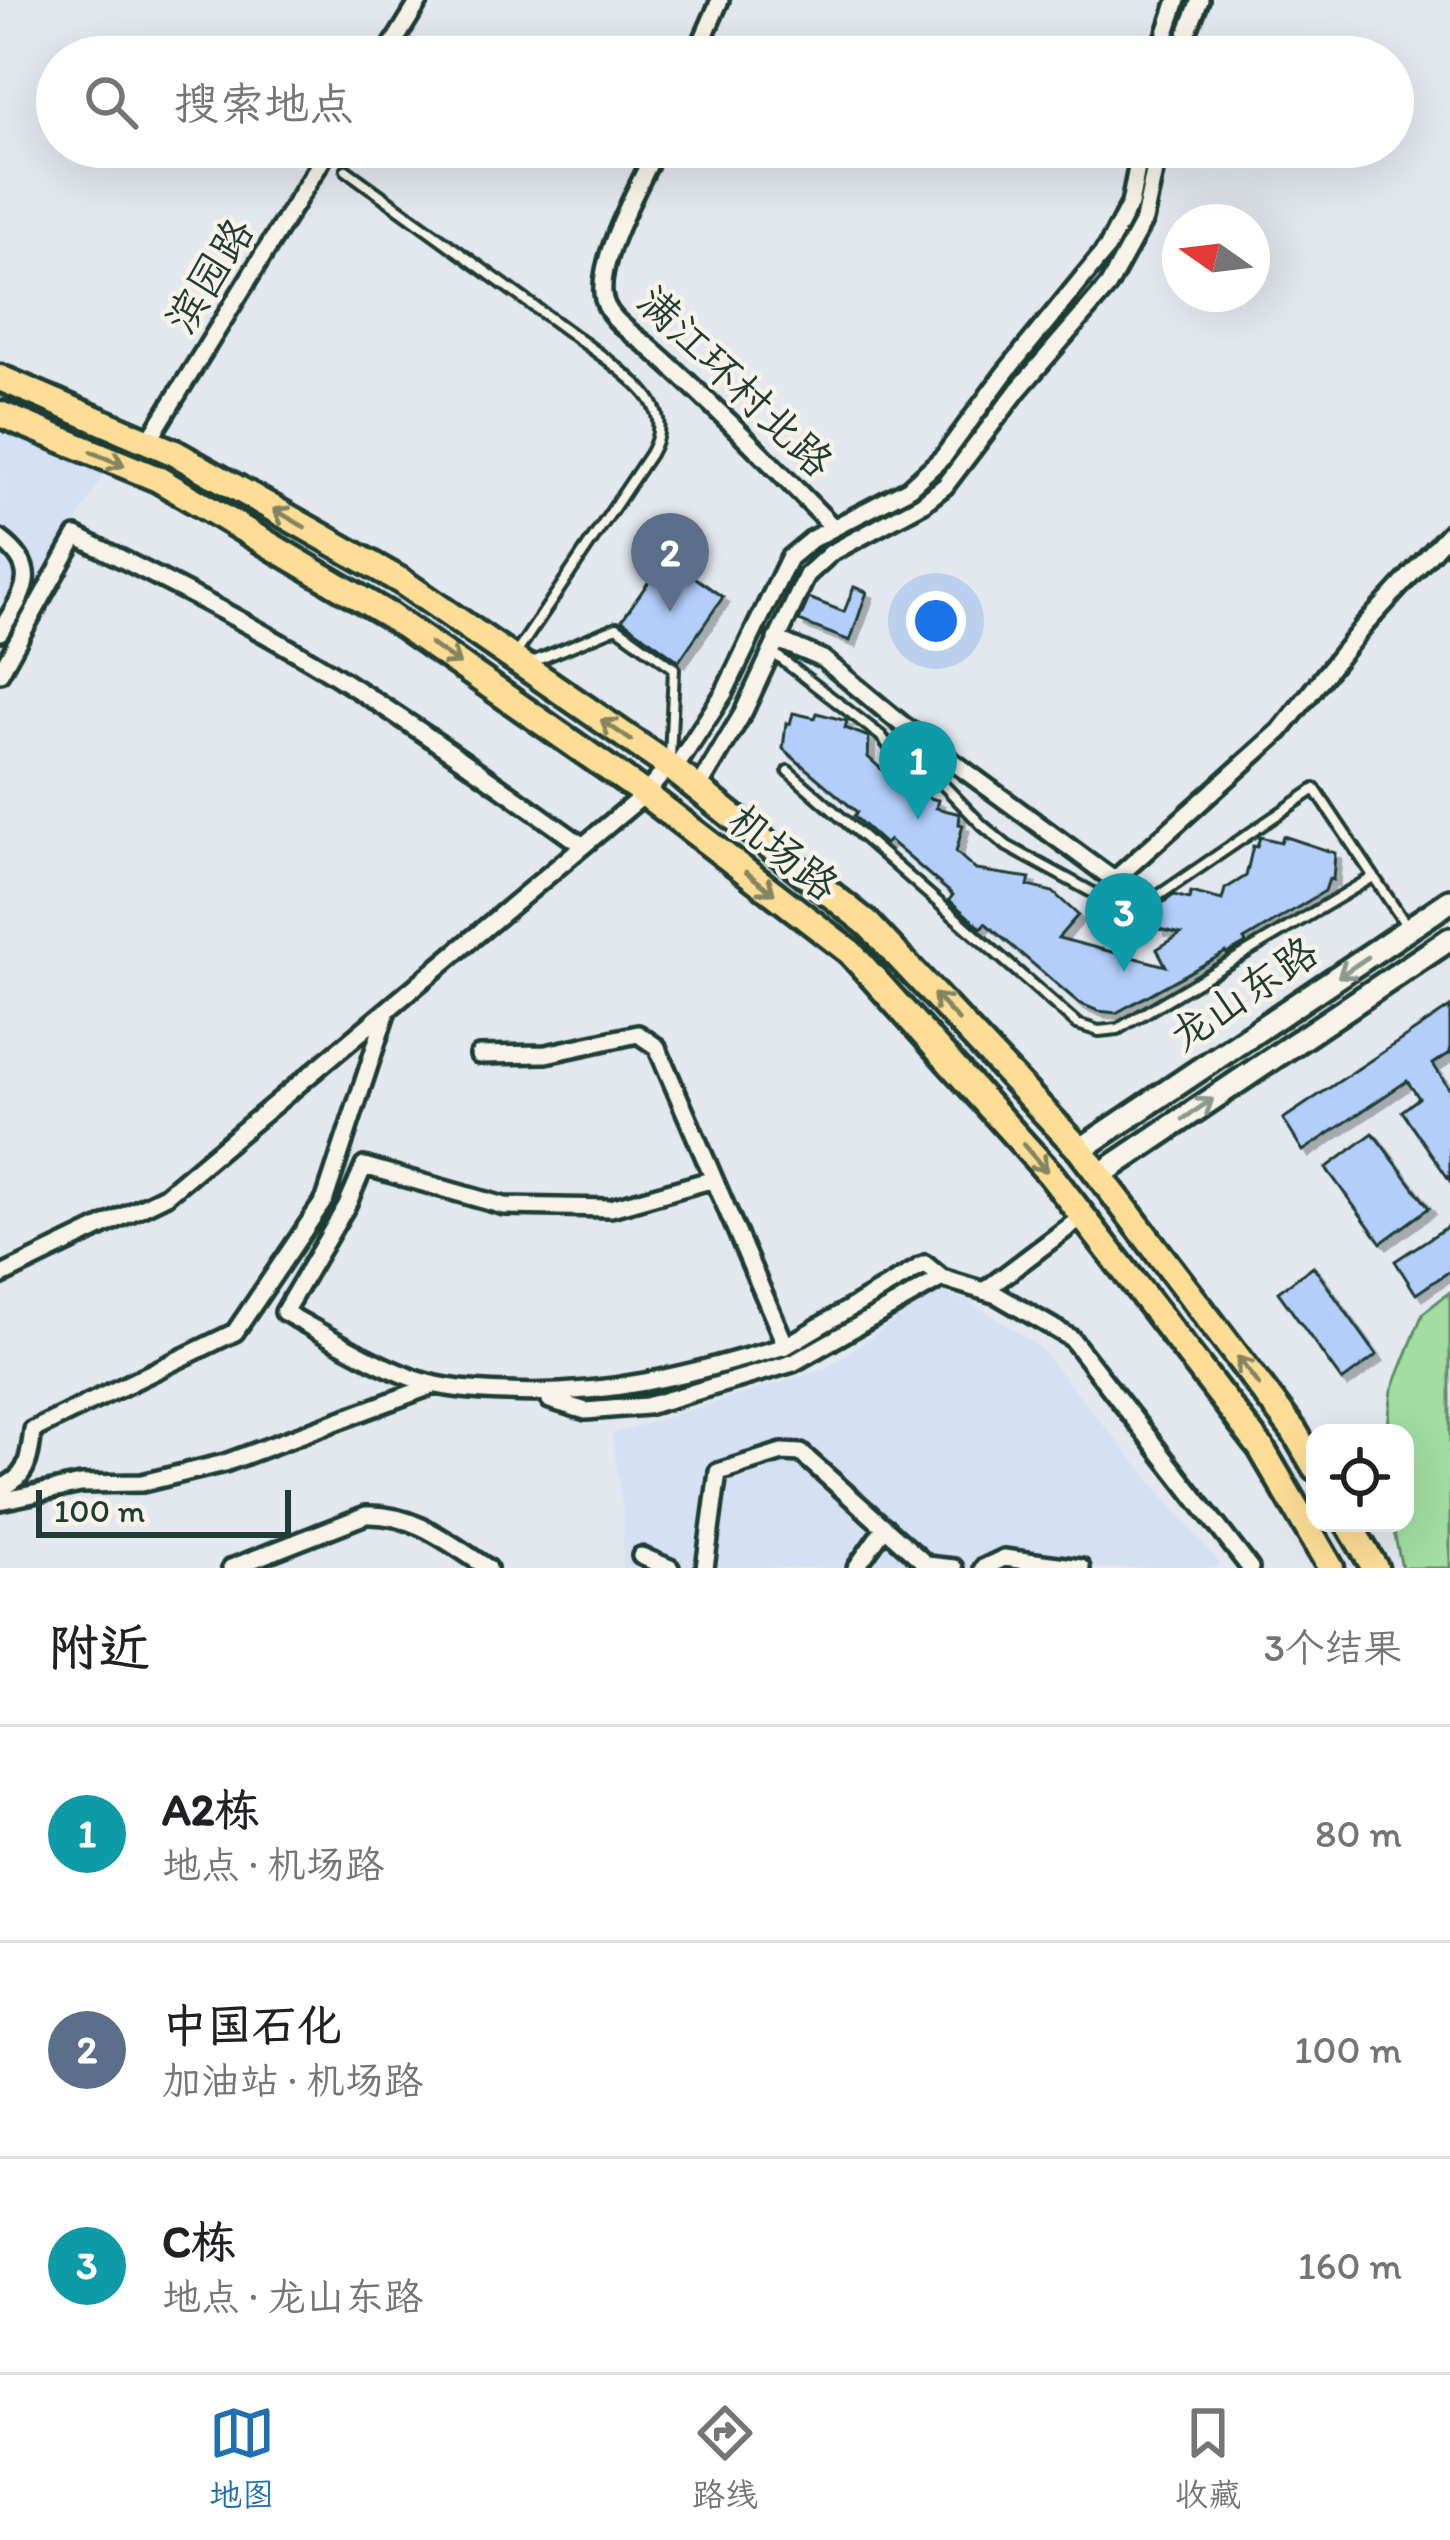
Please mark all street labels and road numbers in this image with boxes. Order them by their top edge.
street label: 滨园路 [154,208,264,342]
street label: 满江环村北路 [627,275,844,487]
street label: 机场路 [718,794,849,911]
street label: 龙山东路 [1159,925,1327,1062]

